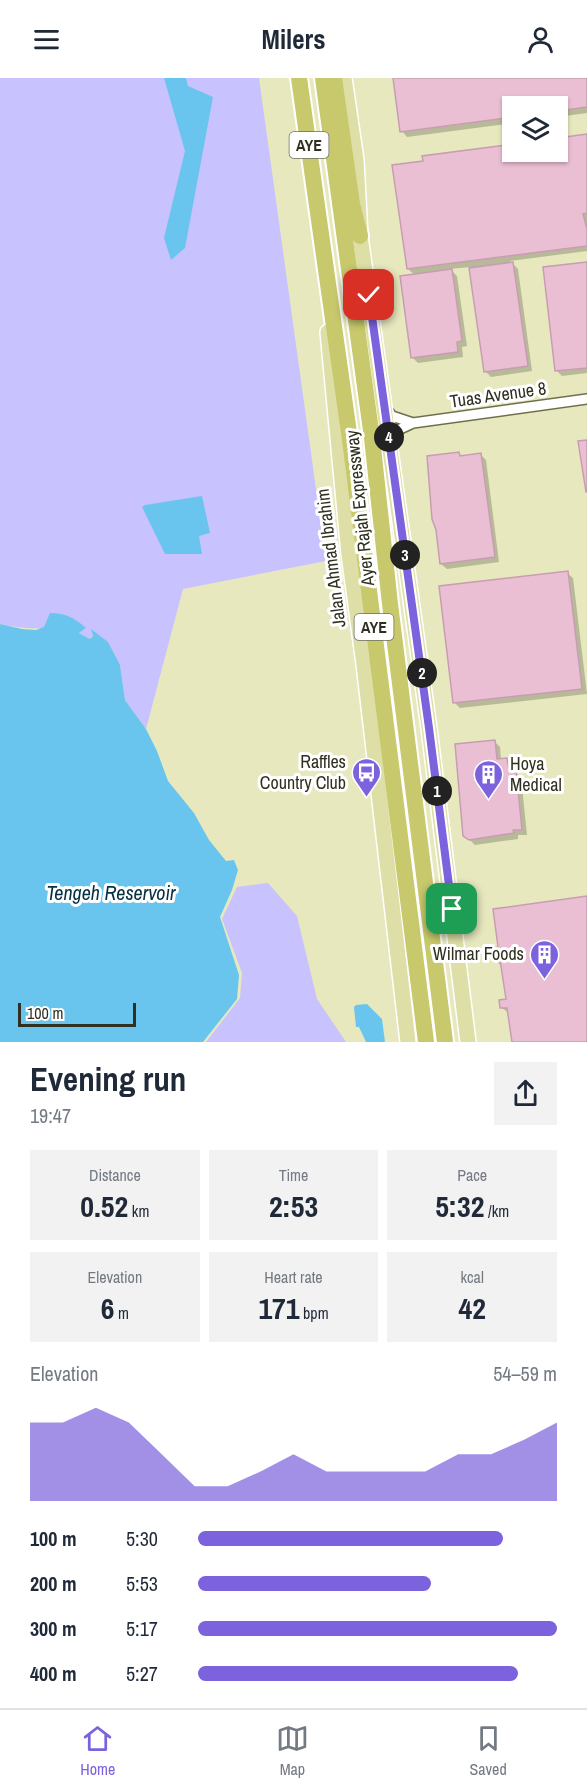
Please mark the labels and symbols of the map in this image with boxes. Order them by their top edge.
road number: AYE [290,132,328,158]
pin [343,269,394,320]
street label: Tuas Avenue 8 [448,375,548,414]
pin: 4 [374,422,404,452]
street label: Ayer Rajah Expressway [339,428,380,588]
street label: Jalan Ahmad Ibrahim [310,487,351,629]
pin: 3 [390,540,420,570]
road number: AYE [354,614,394,640]
pin: 2 [407,658,437,688]
place label: Raffles Country Club [260,749,346,795]
place label: Hoya Medical [510,751,562,797]
bus stop icon: Raffles Country Club [351,756,383,798]
building icon: Hoya Medical [473,758,505,800]
pin: 1 [422,776,452,806]
water label: Tengeh Reservoir [46,879,176,906]
pin [426,883,477,934]
building icon: Wilmar Foods [529,938,561,980]
place label: Wilmar Foods [433,941,524,966]
scale bar [18,1000,136,1028]

